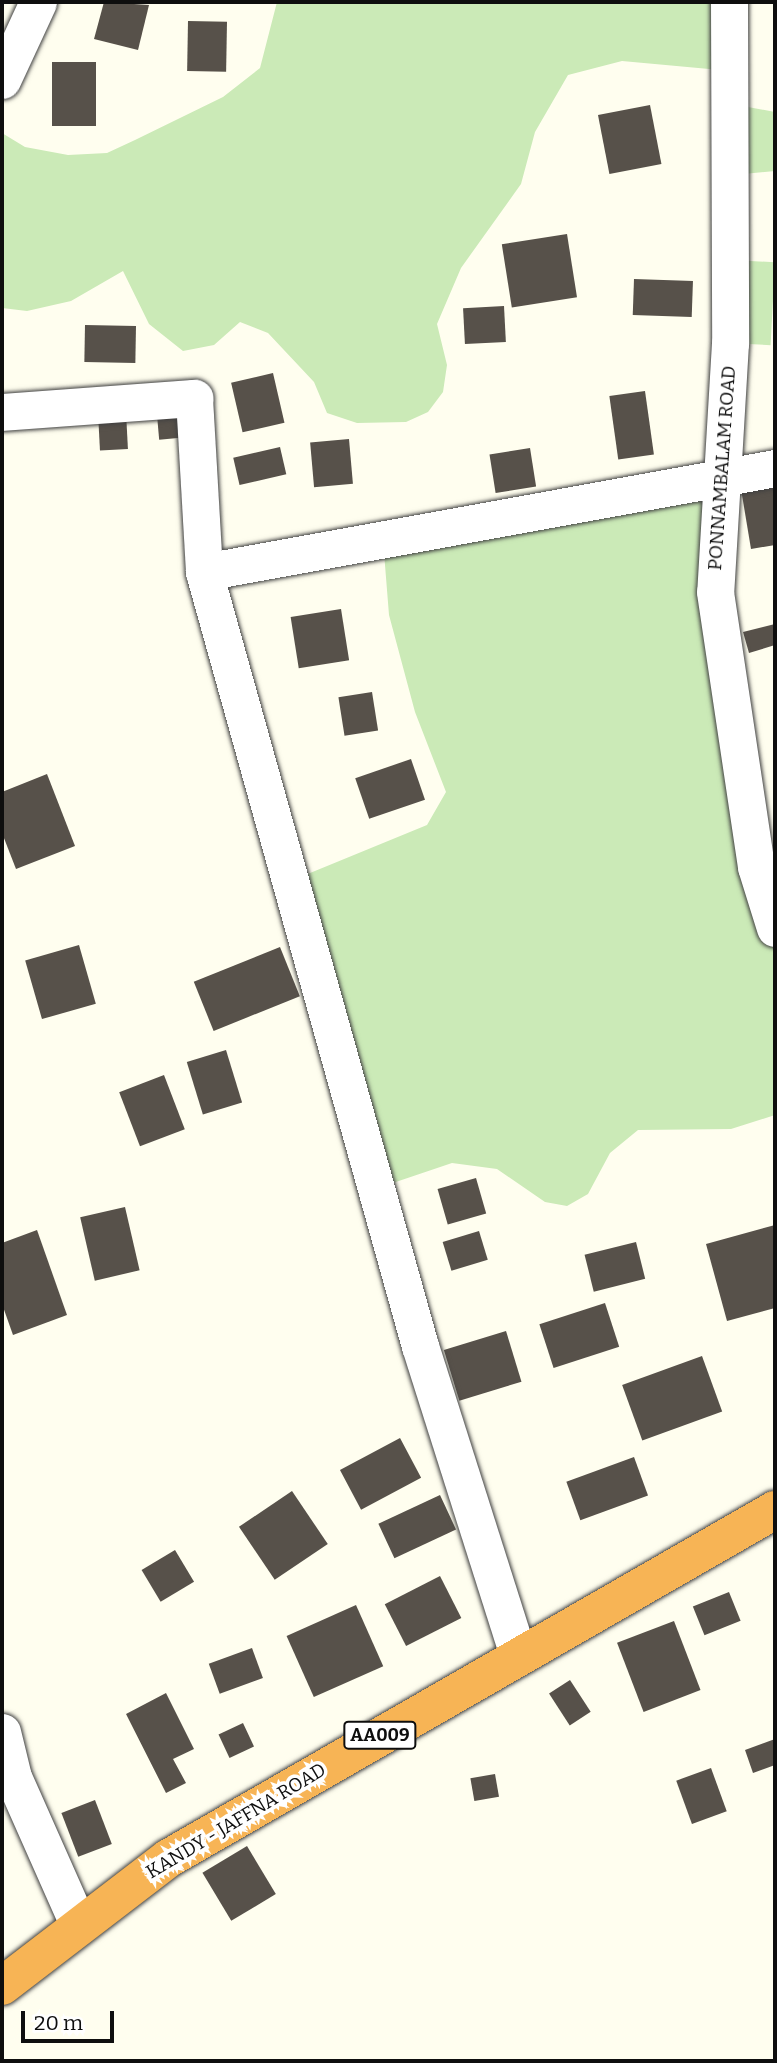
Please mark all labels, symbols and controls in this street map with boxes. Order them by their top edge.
street label: PONNAMBALAM ROAD [703,365,741,571]
road number: AA009 [343,1720,417,1750]
street label: KANDY - JAFFNA ROAD [142,1758,330,1884]
scale bar [24,1996,117,2040]
text: 20 m [34,2010,83,2036]

